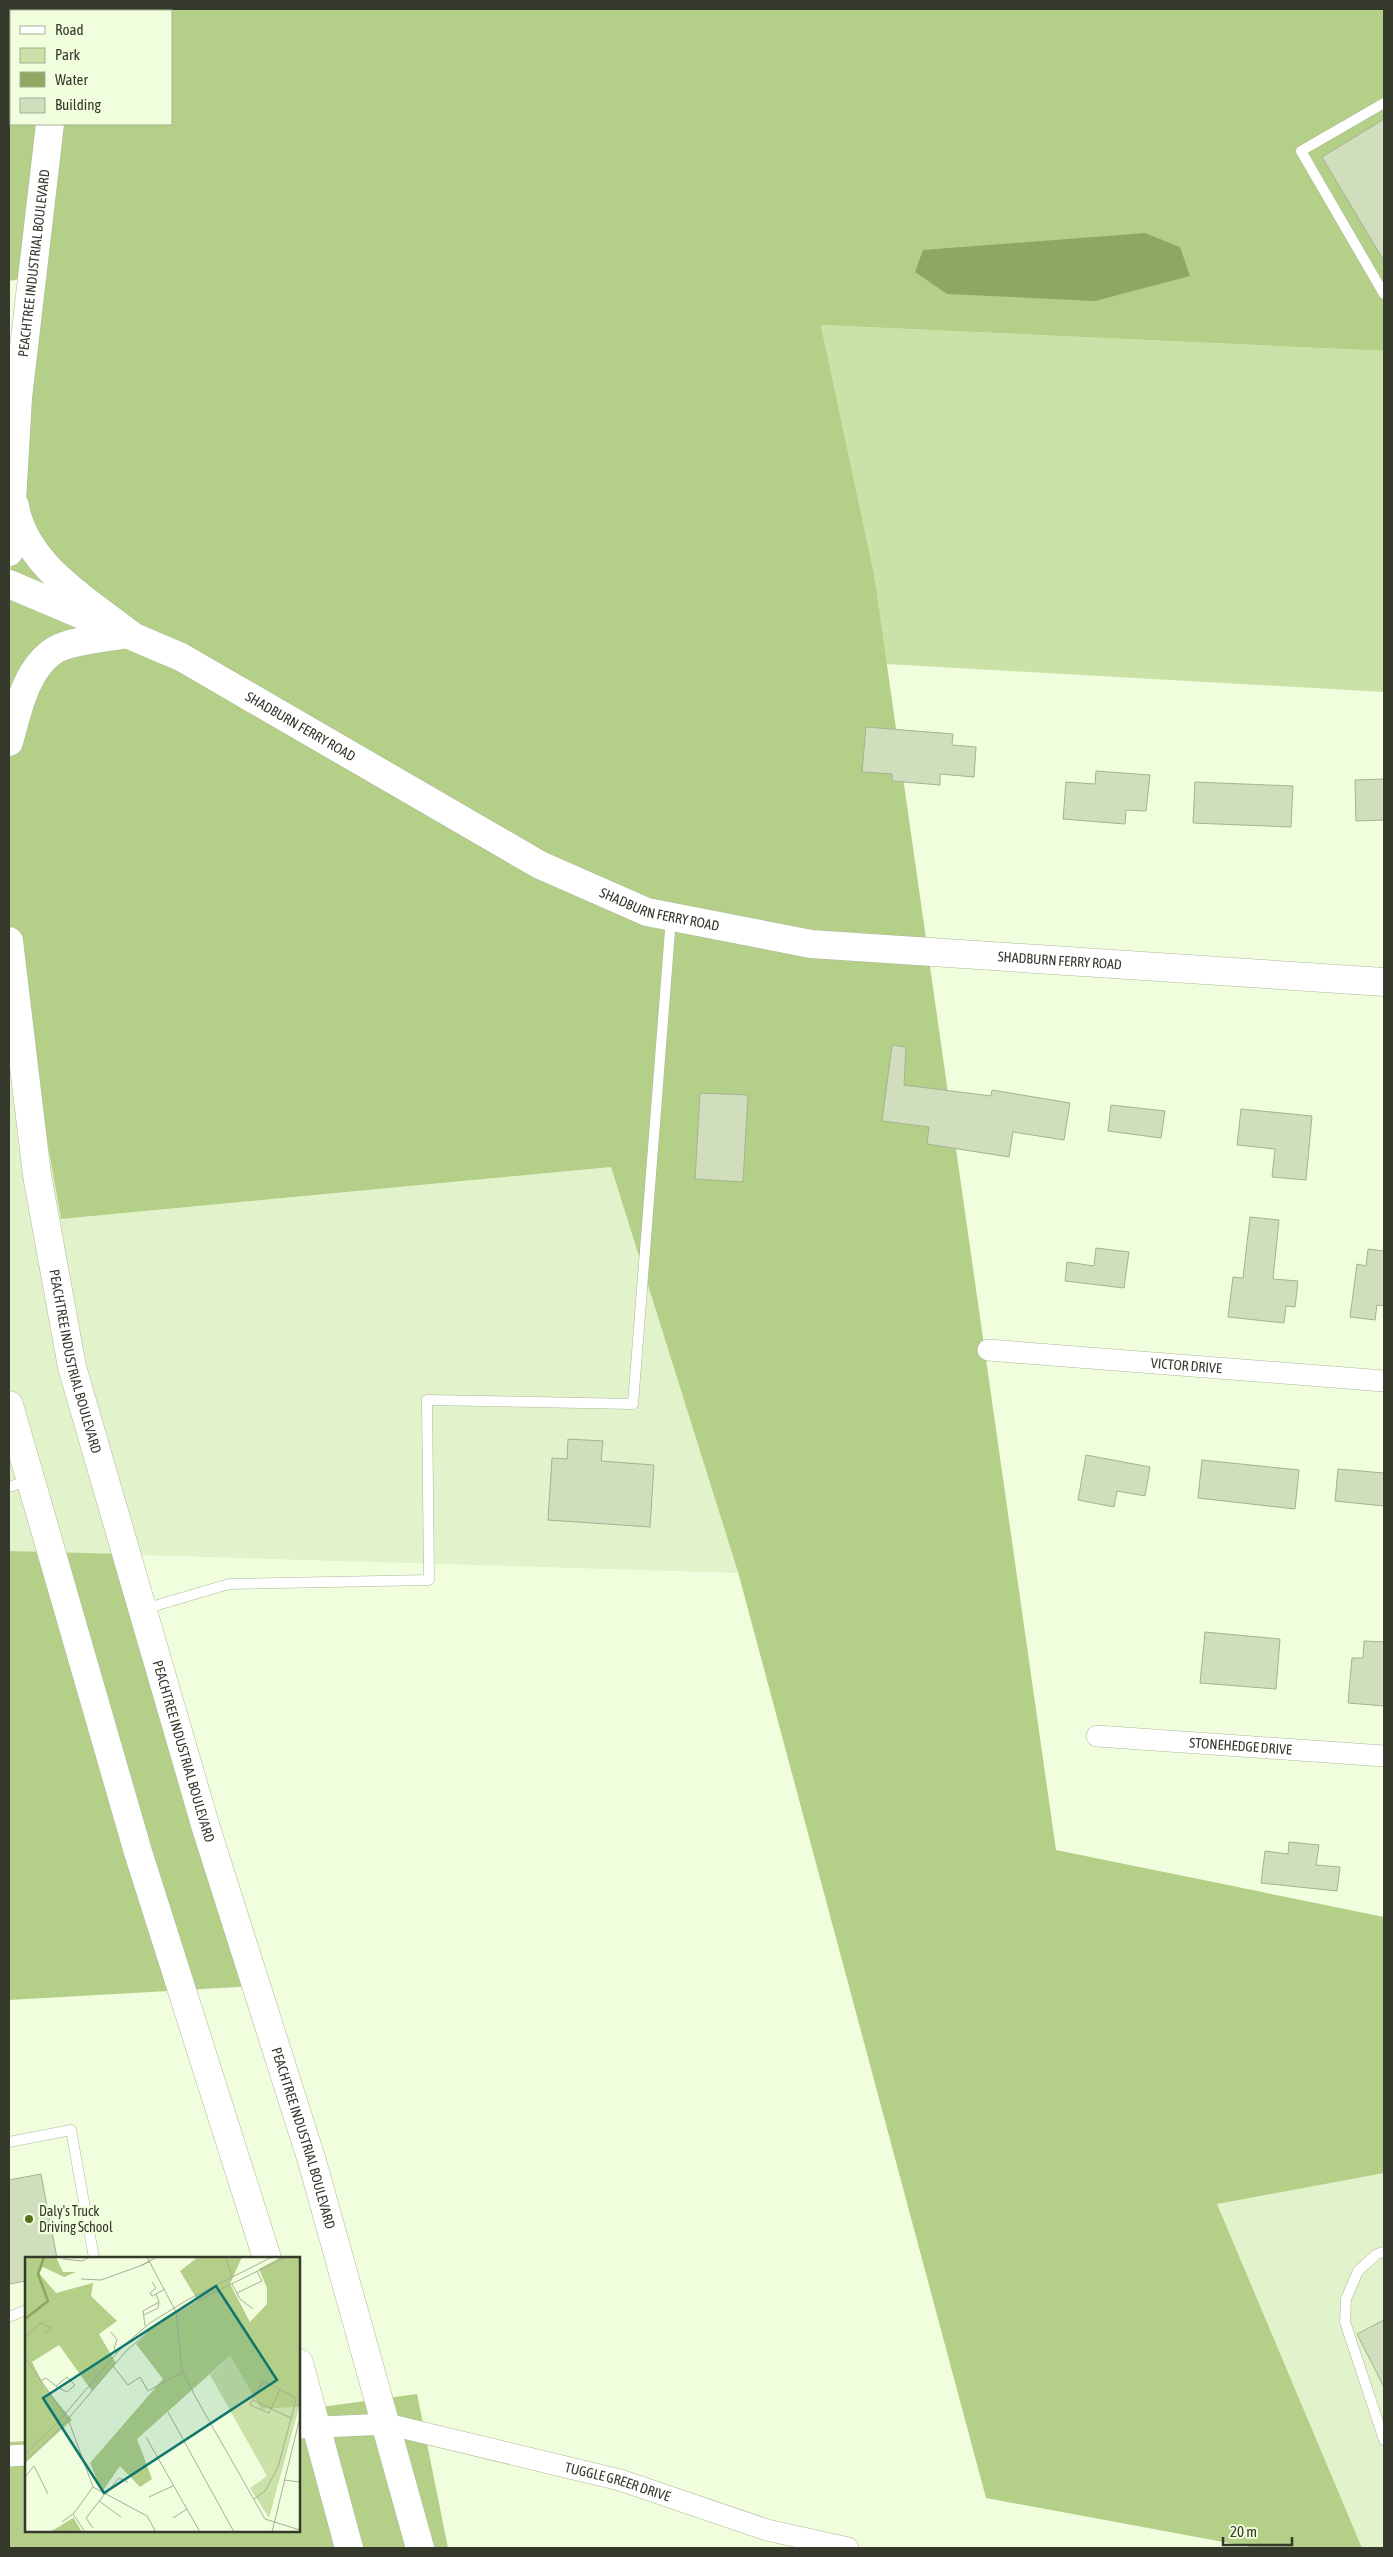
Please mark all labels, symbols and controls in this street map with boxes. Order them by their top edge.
legend [10,10,172,125]
text: Road [55,21,84,38]
text: Park [55,46,80,63]
text: Water [55,71,88,88]
text: Building [55,96,101,113]
street label: PEACHTREE INDUSTRIAL BOULEVARD [15,168,53,358]
street label: SHADBURN FERRY ROAD [243,688,358,764]
street label: SHADBURN FERRY ROAD [597,884,721,934]
street label: SHADBURN FERRY ROAD [997,948,1122,973]
street label: PEACHTREE INDUSTRIAL BOULEVARD [46,1268,105,1455]
street label: VICTOR DRIVE [1150,1355,1222,1376]
street label: PEACHTREE INDUSTRIAL BOULEVARD [150,1658,218,1844]
street label: STONEHEDGE DRIVE [1189,1734,1292,1758]
street label: PEACHTREE INDUSTRIAL BOULEVARD [268,2045,339,2231]
place label: Daly's Truck Driving School [39,2203,113,2235]
marker: Daly's Truck Driving School [23,2213,35,2225]
inset map [25,2257,300,2532]
street label: TUGGLE GREER DRIVE [563,2459,673,2505]
scale bar [1223,2514,1292,2546]
text: 20 m [1230,2523,1257,2540]

